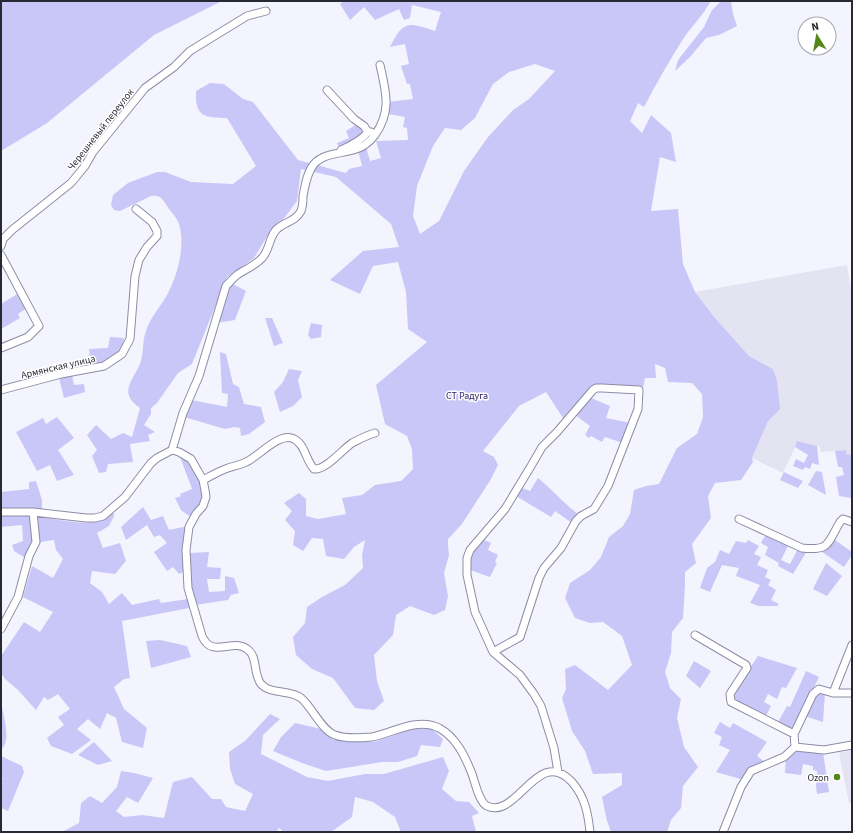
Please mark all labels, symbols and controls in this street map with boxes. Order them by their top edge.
north arrow [797,16,837,56]
text: N [810,19,820,35]
street label: Черешневый переулок [64,86,137,173]
street label: Армянская улица [20,352,97,382]
park label: СТ Радуга [446,389,488,403]
place label: Ozon [807,771,829,785]
marker: Ozon [832,772,842,782]

